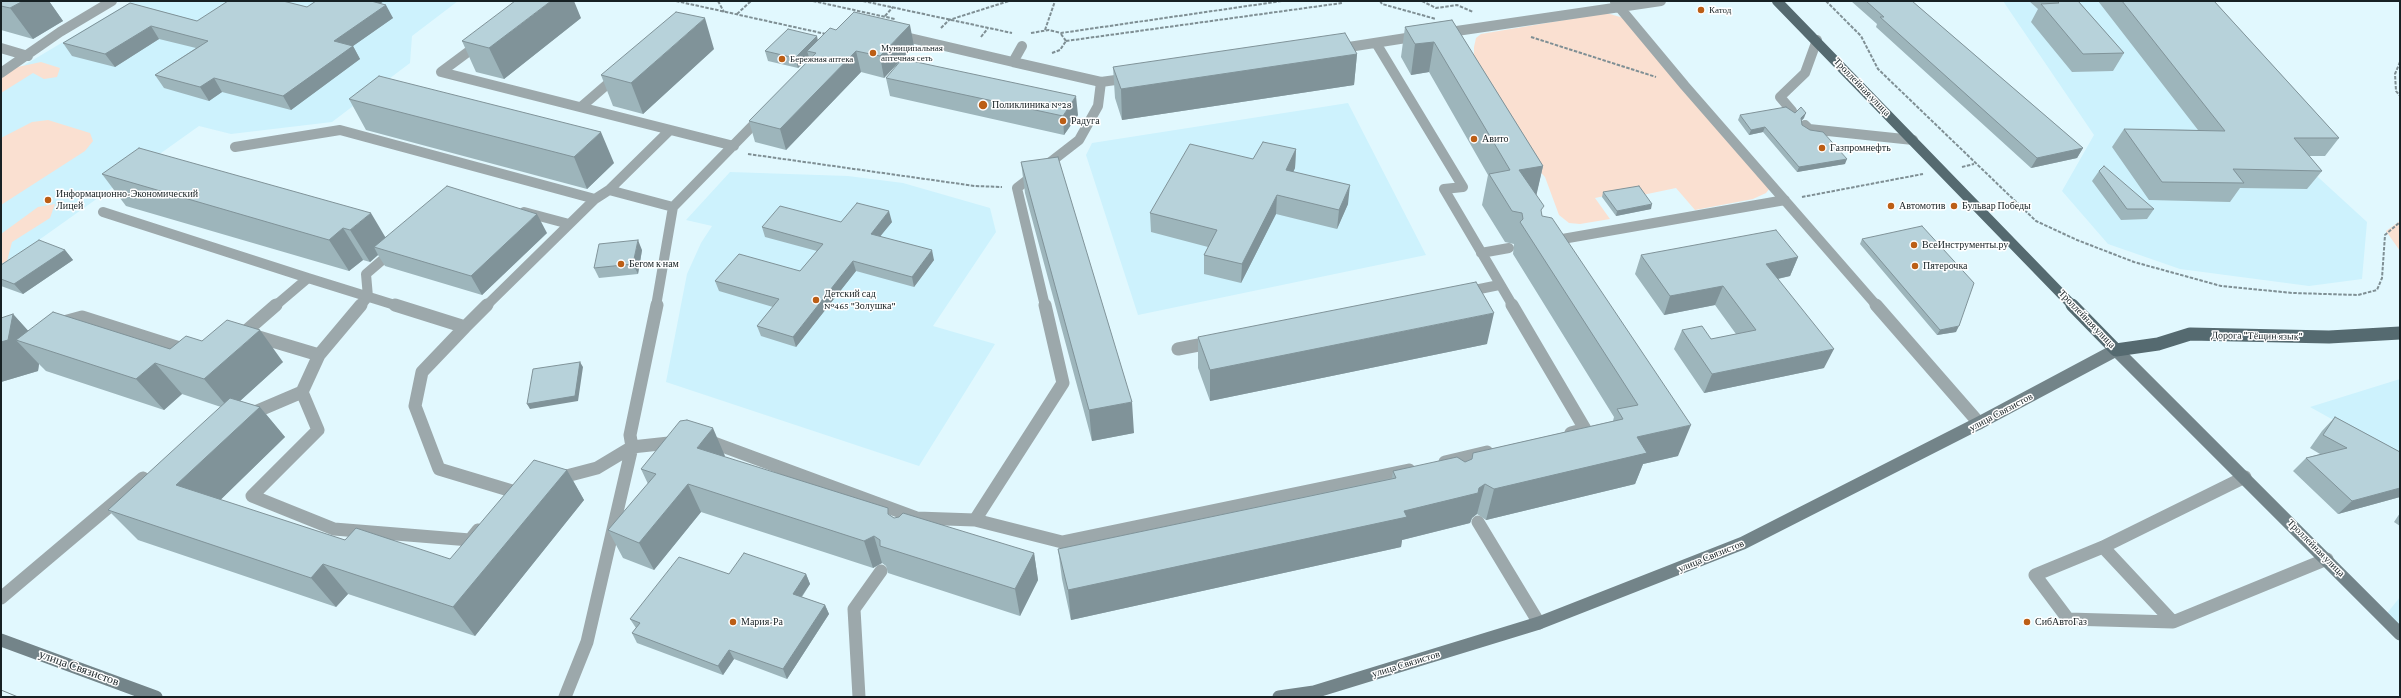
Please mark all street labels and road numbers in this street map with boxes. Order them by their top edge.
street label: Троллейная улица [1831,55,1893,119]
street label: Троллейная улица [2056,287,2118,351]
street label: Дорога "Тёщин язык" [2211,329,2303,343]
street label: улица Связистов [1967,390,2035,434]
street label: Троллейная улица [2285,517,2347,579]
street label: улица Связистов [1676,537,1746,575]
street label: улица Связистов [37,647,121,689]
street label: улица Связистов [1371,648,1441,680]

